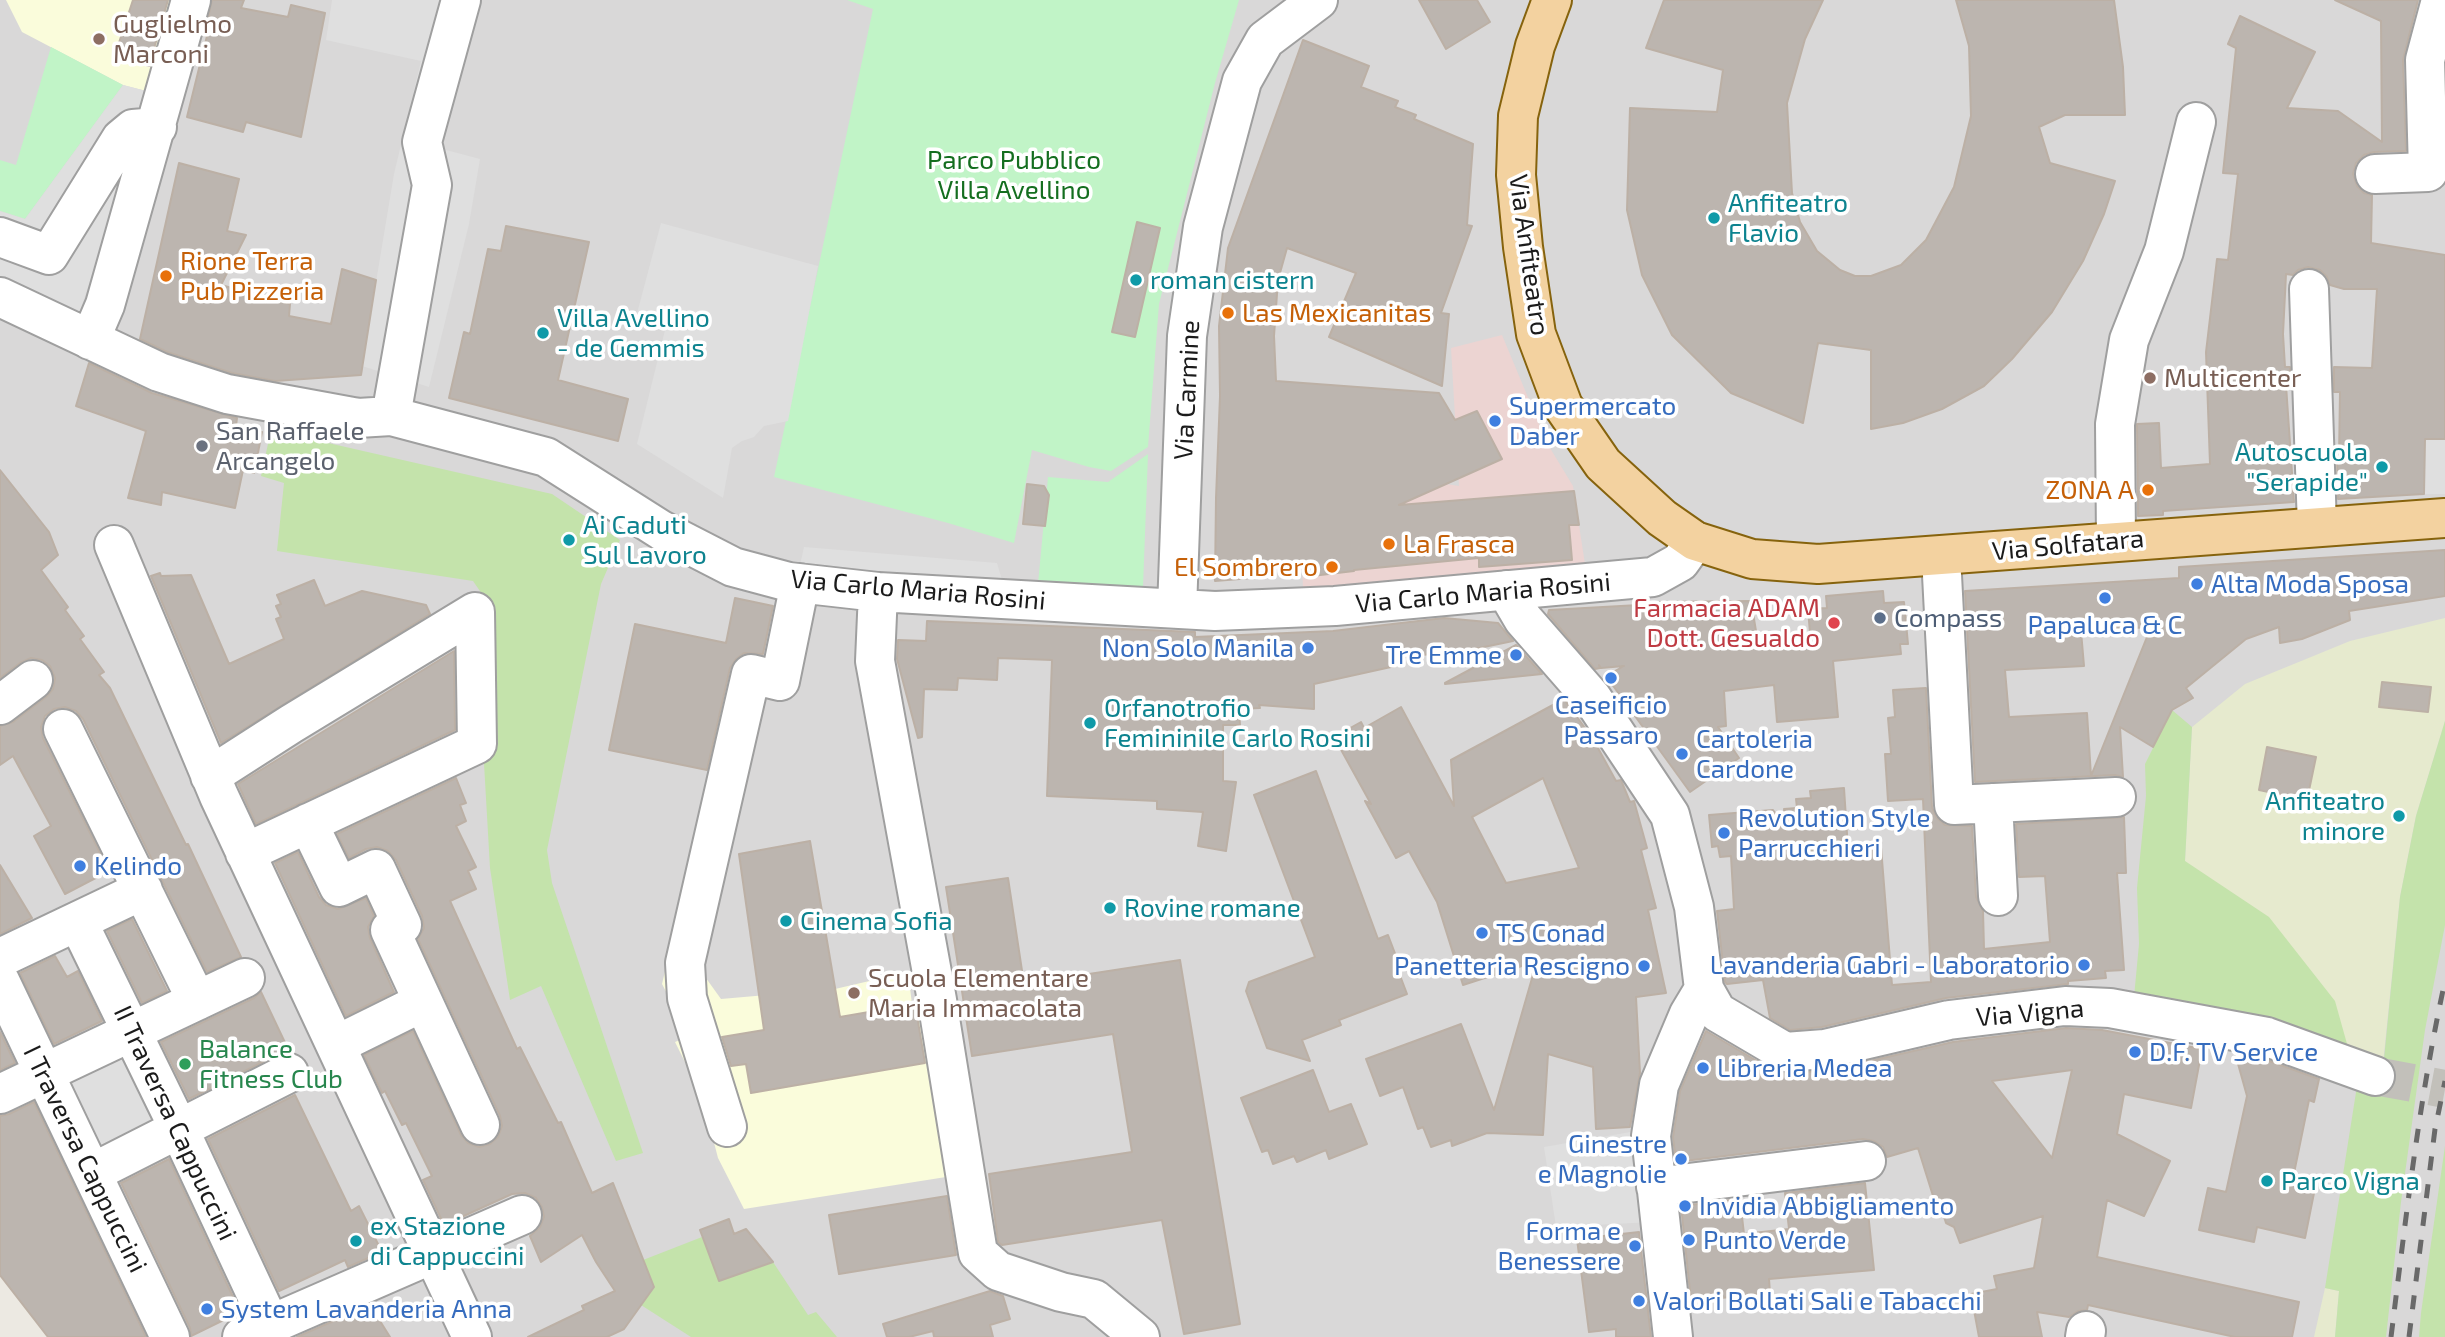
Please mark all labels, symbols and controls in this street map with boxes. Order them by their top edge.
place label: Guglielmo Marconi [113,8,232,70]
marker: Guglielmo Marconi [91,31,107,47]
park label: Parco Pubblico Villa Avellino [927,144,1101,206]
street label: Via Anfiteatro [1502,172,1556,338]
place label: Anfiteatro Flavio [1728,187,1848,248]
marker: Anfiteatro Flavio [1706,210,1722,226]
place label: Rione Terra Pub Pizzeria [180,245,324,306]
place label: roman cistern [1150,264,1315,296]
marker: Rione Terra Pub Pizzeria [158,268,174,284]
marker: roman cistern [1128,272,1144,288]
place label: Las Mexicanitas [1242,297,1432,329]
place label: Villa Avellino - de Gemmis [557,302,710,364]
marker: Las Mexicanitas [1220,305,1236,321]
street label: Via Carmine [1168,319,1206,461]
marker: Villa Avellino - de Gemmis [535,325,551,341]
place label: Multicenter [2164,362,2301,394]
marker: Multicenter [2142,370,2158,386]
place label: Supermercato Daber [1509,390,1676,452]
marker: Supermercato Daber [1487,413,1503,429]
place label: San Raffaele Arcangelo [216,415,365,476]
place label: Autoscuola "Serapide" [2235,436,2368,498]
marker: San Raffaele Arcangelo [194,438,210,454]
marker: Autoscuola "Serapide" [2374,459,2390,475]
place label: ZONA A [2046,474,2134,506]
marker: ZONA A [2140,482,2156,498]
place label: Ai Caduti Sul Lavoro [583,509,707,570]
street label: Via Solfatara [1991,523,2145,567]
place label: La Frasca [1403,528,1515,560]
marker: Ai Caduti Sul Lavoro [561,532,577,548]
marker: La Frasca [1381,536,1397,552]
place label: El Sombrero [1174,551,1318,583]
marker: El Sombrero [1324,559,1340,575]
street label: Via Carlo Maria Rosini [789,563,1047,617]
street label: Via Carlo Maria Rosini [1354,566,1612,620]
place label: Alta Moda Sposa [2211,568,2409,600]
marker: Alta Moda Sposa [2189,576,2205,592]
marker: Papaluca & C [2097,590,2113,606]
place label: Farmacia ADAM Dott. Gesualdo [1633,592,1820,654]
place label: Compass [1894,602,2002,634]
place label: Papaluca & C [2028,609,2182,641]
marker: Compass [1872,610,1888,626]
marker: Farmacia ADAM Dott. Gesualdo [1826,615,1842,631]
place label: Non Solo Manila [1102,632,1294,664]
place label: Tre Emme [1385,639,1502,671]
marker: Non Solo Manila [1300,640,1316,656]
marker: Tre Emme [1508,647,1524,663]
marker: Caseificio Passaro [1603,670,1619,686]
place label: Caseificio Passaro [1555,689,1667,750]
place label: Orfanotrofio Femininile Carlo Rosini [1104,692,1371,754]
marker: Orfanotrofio Femininile Carlo Rosini [1082,715,1098,731]
place label: Cartoleria Cardone [1696,723,1813,784]
marker: Cartoleria Cardone [1674,746,1690,762]
place label: Anfiteatro minore [2265,785,2385,846]
place label: Revolution Style Parrucchieri [1738,802,1931,864]
marker: Anfiteatro minore [2391,808,2407,824]
marker: Revolution Style Parrucchieri [1716,825,1732,841]
place label: Kelindo [94,850,182,882]
marker: Kelindo [72,858,88,874]
place label: Rovine romane [1124,892,1301,924]
marker: Rovine romane [1102,900,1118,916]
place label: Cinema Sofia [800,905,953,937]
marker: Cinema Sofia [778,913,794,929]
place label: TS Conad [1496,917,1605,949]
marker: TS Conad [1474,925,1490,941]
place label: Lavanderia Gabri - Laboratorio [1710,949,2070,981]
place label: Panetteria Rescigno [1394,950,1630,982]
marker: Lavanderia Gabri - Laboratorio [2076,957,2092,973]
marker: Panetteria Rescigno [1636,958,1652,974]
place label: Scuola Elementare Maria Immacolata [868,962,1089,1024]
marker: Scuola Elementare Maria Immacolata [846,985,862,1001]
street label: Via Vigna [1975,993,2085,1033]
street label: II Traversa Cappuccini [107,1001,243,1245]
place label: Balance Fitness Club [199,1033,343,1094]
place label: D.F. TV Service [2149,1036,2318,1068]
street label: I Traversa Cappuccini [16,1040,154,1278]
marker: D.F. TV Service [2127,1044,2143,1060]
place label: Libreria Medea [1717,1052,1893,1084]
marker: Balance Fitness Club [177,1056,193,1072]
marker: Libreria Medea [1695,1060,1711,1076]
place label: Ginestre e Magnolie [1538,1128,1667,1190]
marker: Ginestre e Magnolie [1673,1151,1689,1167]
place label: Parco Vigna [2281,1165,2420,1197]
marker: Parco Vigna [2259,1173,2275,1189]
place label: Invidia Abbigliamento [1699,1190,1954,1222]
marker: Invidia Abbigliamento [1677,1198,1693,1214]
place label: ex Stazione di Cappuccini [370,1210,524,1272]
place label: Forma e Benessere [1497,1215,1621,1276]
place label: Punto Verde [1703,1224,1847,1256]
marker: Punto Verde [1681,1232,1697,1248]
marker: ex Stazione di Cappuccini [348,1233,364,1249]
marker: Forma e Benessere [1627,1238,1643,1254]
place label: Valori Bollati Sali e Tabacchi [1653,1285,1982,1317]
place label: System Lavanderia Anna [221,1293,512,1325]
marker: Valori Bollati Sali e Tabacchi [1631,1293,1647,1309]
marker: System Lavanderia Anna [199,1301,215,1317]

